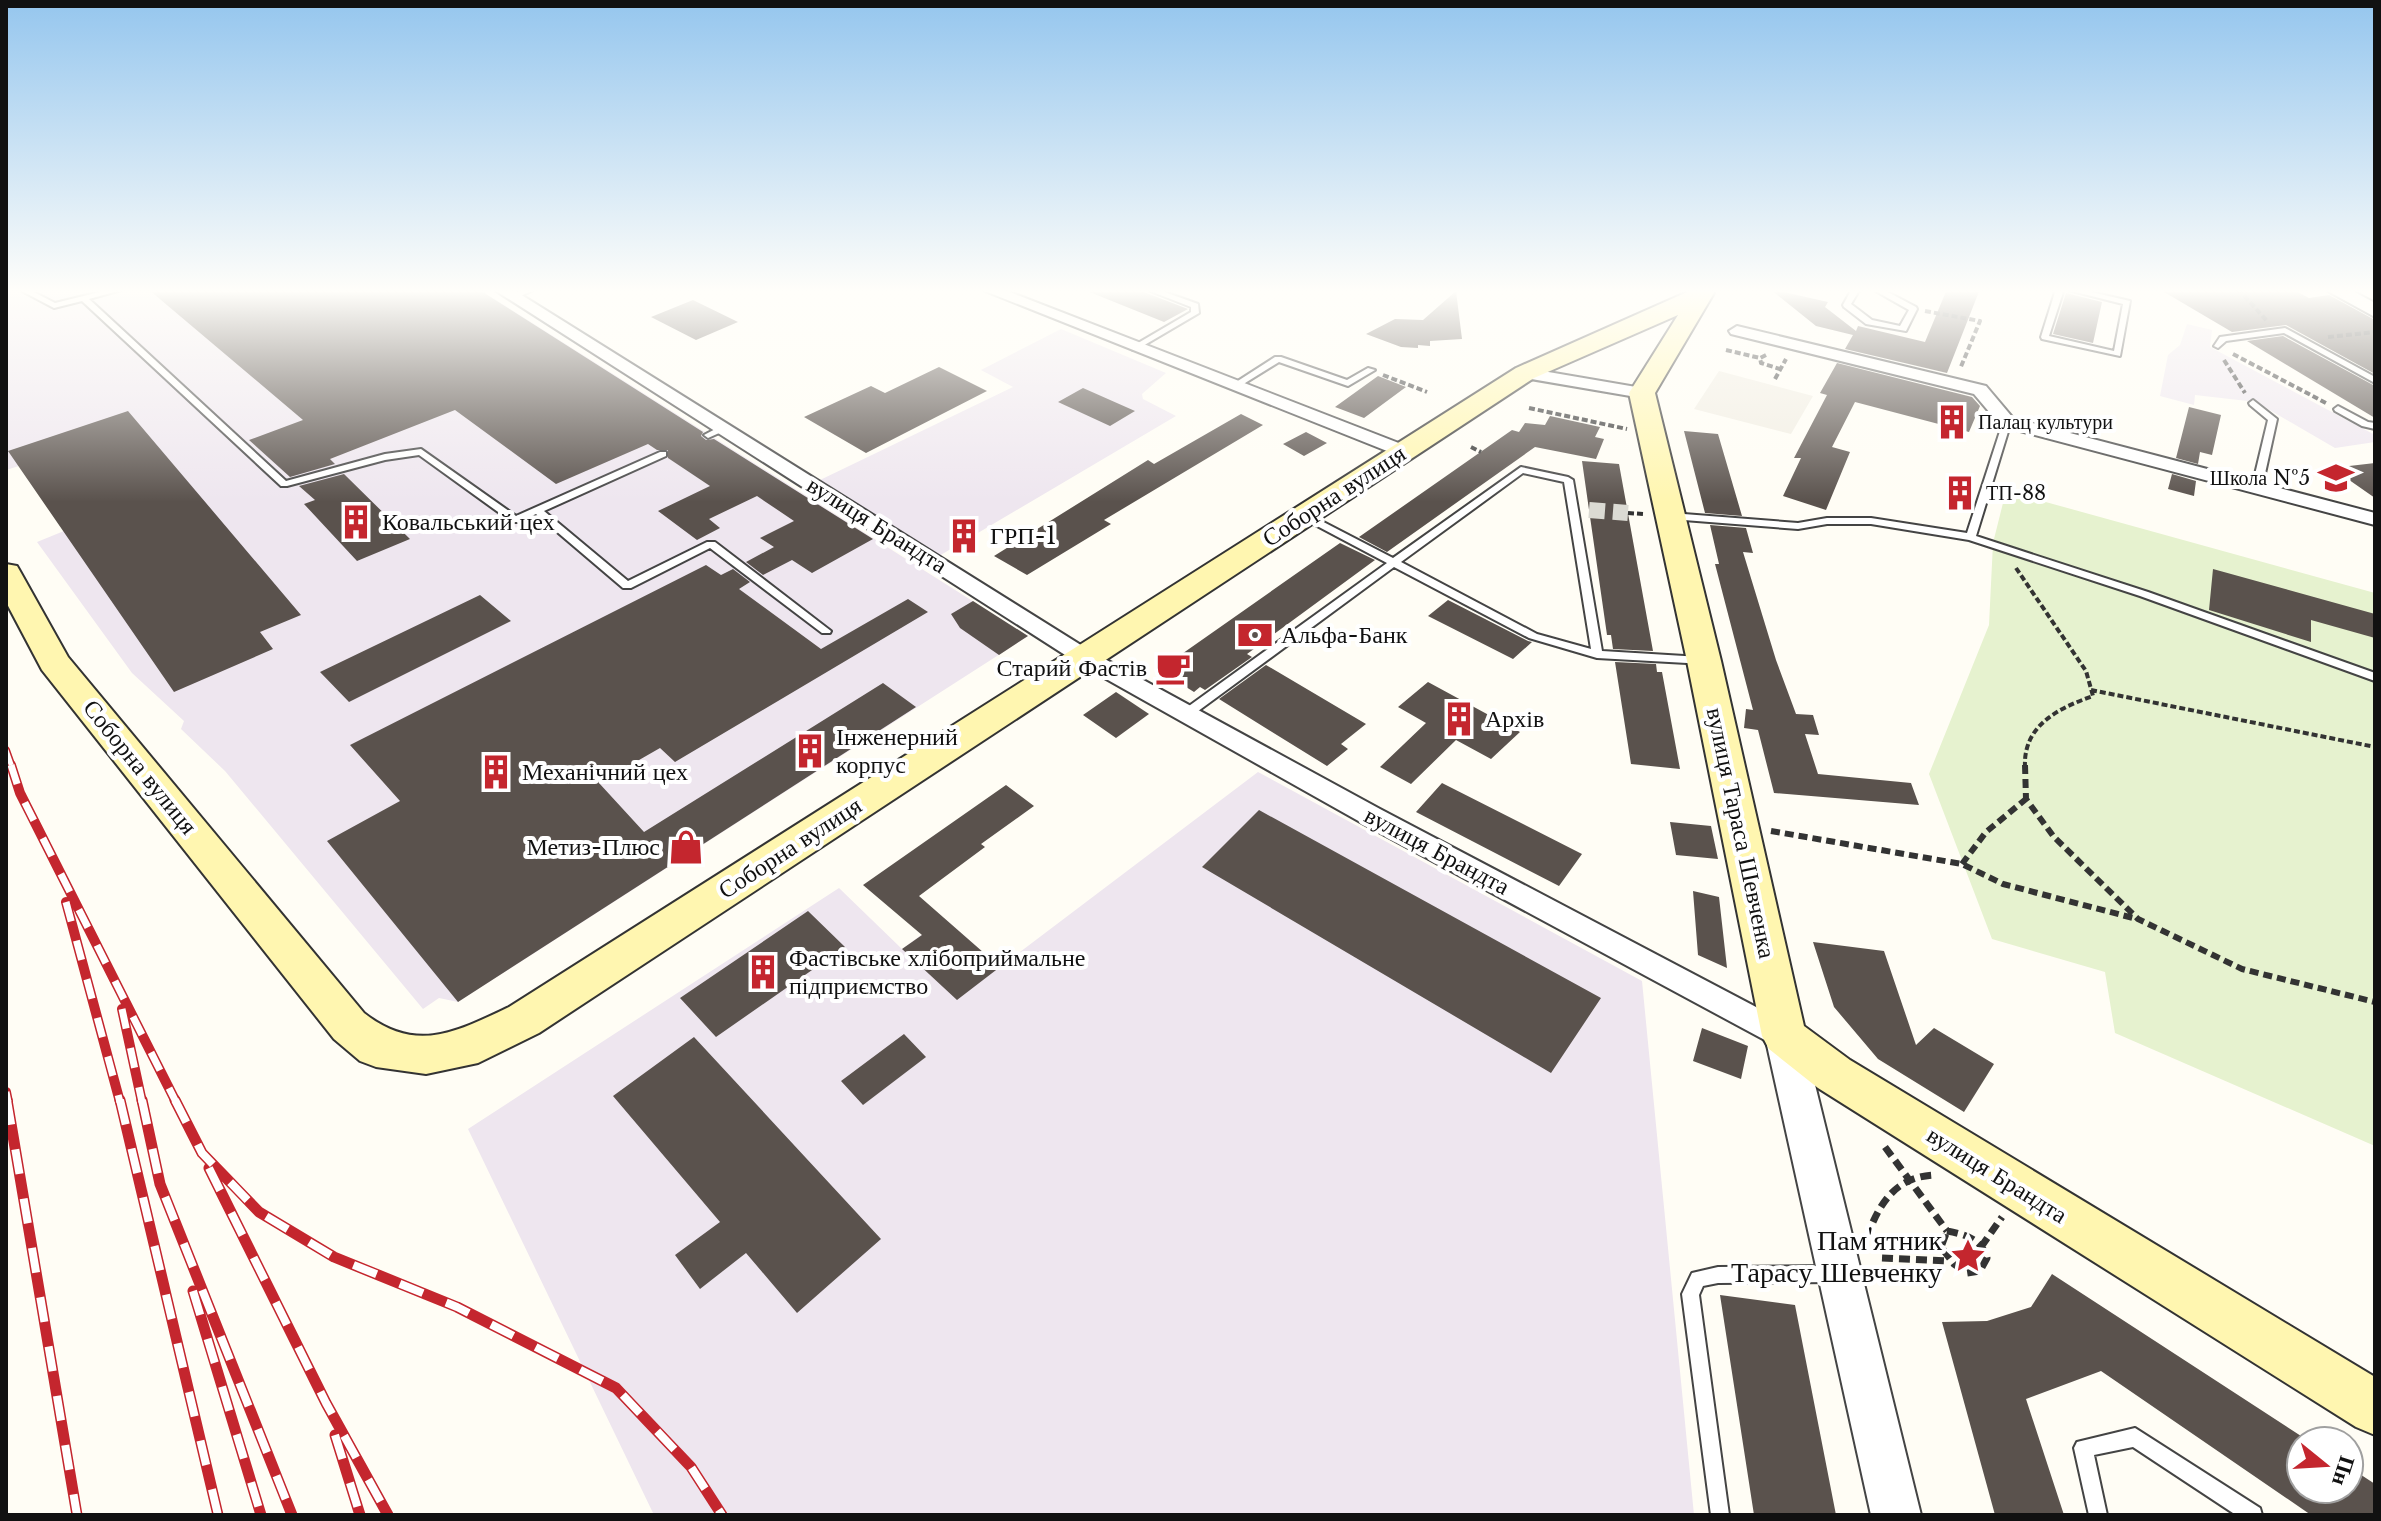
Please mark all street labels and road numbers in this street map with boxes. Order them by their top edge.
street label: Соборна вулиця [1257,439,1411,553]
street label: вулиця Брандта [802,470,953,579]
street label: Соборна вулиця [77,694,204,840]
street label: вулиця Тараса Шевченка [1701,705,1782,961]
street label: Соборна вулиця [713,791,867,905]
street label: вулиця Брандта [1360,800,1515,901]
street label: вулиця Брандта [1922,1120,2073,1229]

